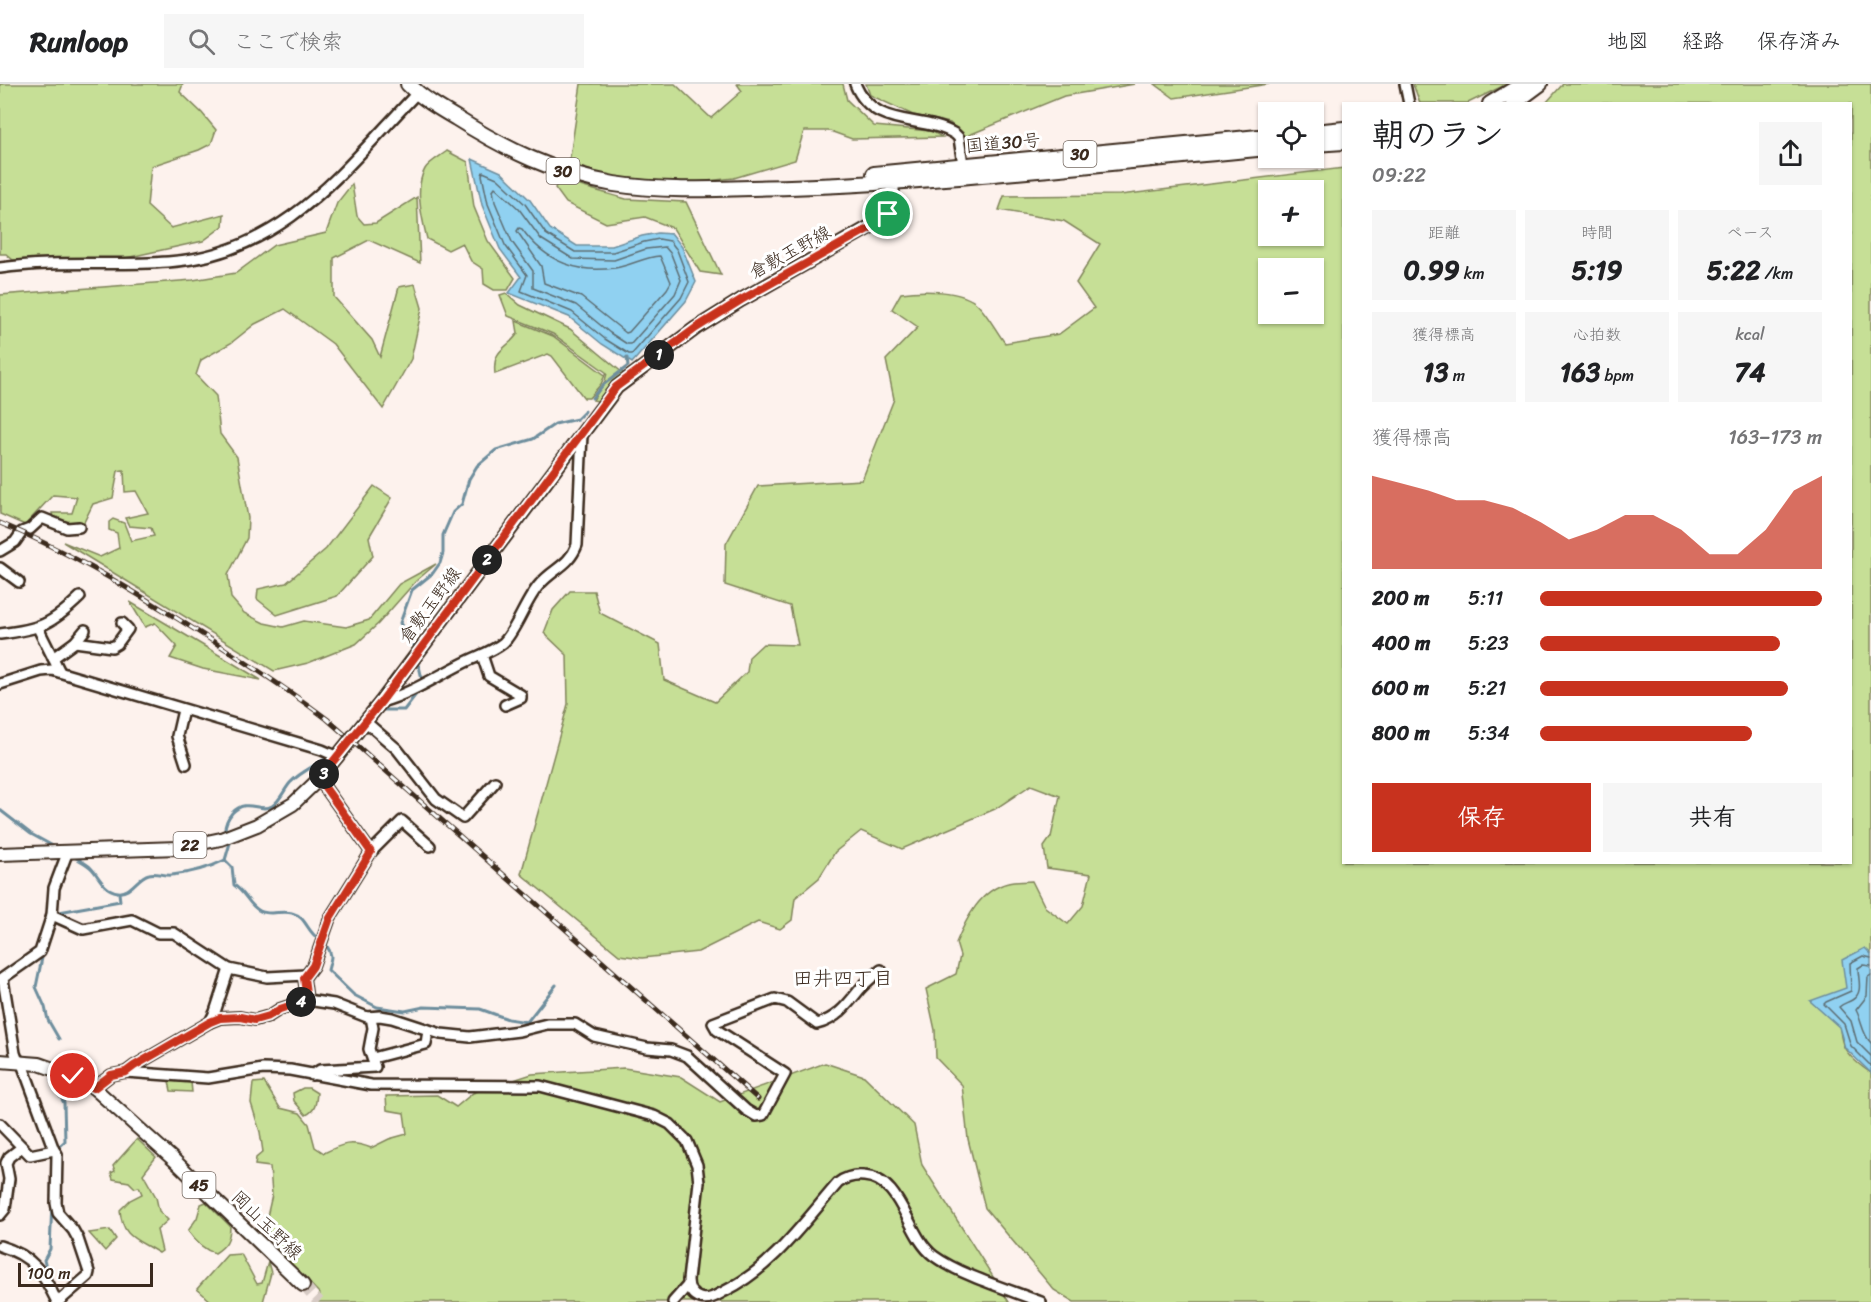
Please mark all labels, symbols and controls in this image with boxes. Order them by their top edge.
search box [164,14,584,68]
text: Runloop [30,17,128,66]
text: ここで検索 [233,22,343,61]
text: 地図 [1607,22,1649,60]
text: 経路 [1682,22,1724,60]
text: 保存済み [1757,22,1841,60]
icon: search [185,25,218,58]
map controls [1258,102,1324,324]
button: locate [1258,102,1324,168]
text: 朝のラン [1372,106,1504,164]
button: share [1759,122,1822,185]
street label: 国道30号 [964,124,1042,162]
road number: 30 [1064,141,1096,167]
road number: 30 [546,158,580,184]
text: 09:22 [1372,158,1426,193]
button: + [1258,180,1324,246]
pin [862,188,913,239]
icon: arrive [871,197,904,230]
street label: 倉敷玉野線 [743,216,837,288]
text: 距離 [1428,218,1460,247]
text: 時間 [1581,218,1613,247]
text: ペース [1726,218,1774,247]
text: 0.99 [1403,247,1460,293]
text: 5:19 [1572,247,1622,293]
text: 5:22 [1707,247,1760,293]
button: − [1258,258,1324,324]
text: km [1460,259,1485,288]
text: /km [1760,259,1793,288]
text: 獲得標高 [1412,320,1476,349]
text: 心拍数 [1573,320,1621,349]
text: kcal [1735,320,1765,349]
pin: 1 [644,340,674,370]
text: 1 [656,340,662,369]
text: 13 [1423,349,1448,395]
text: 163 [1560,349,1600,395]
text: 74 [1734,349,1766,395]
text: m [1448,361,1465,390]
text: bpm [1600,361,1634,390]
text: 獲得標高 [1372,420,1452,455]
text: 163–173 m [1728,420,1822,455]
pin: 2 [472,545,502,575]
text: 2 [482,545,492,574]
street label: 倉敷玉野線 [390,559,470,651]
text: 200 m [1372,581,1429,616]
text: 5:11 [1468,581,1503,616]
text: 400 m [1372,626,1430,661]
text: 5:23 [1468,626,1509,661]
text: 600 m [1372,671,1429,706]
text: 5:21 [1468,671,1506,706]
text: 800 m [1372,716,1430,751]
text: 5:34 [1468,716,1510,751]
pin: 3 [309,759,339,789]
text: 3 [320,759,328,788]
button: 保存 [1372,783,1591,852]
button: 共有 [1603,783,1822,852]
road number: 22 [174,832,207,858]
district label: 田井四丁目 [793,961,893,996]
pin: 4 [286,987,316,1017]
text: 4 [296,987,306,1016]
pin [47,1050,98,1101]
icon: check [56,1059,89,1092]
road number: 45 [182,1172,216,1198]
street label: 岡山玉野線 [224,1182,310,1268]
text: 100 m [27,1259,71,1288]
scale bar [18,1260,153,1288]

